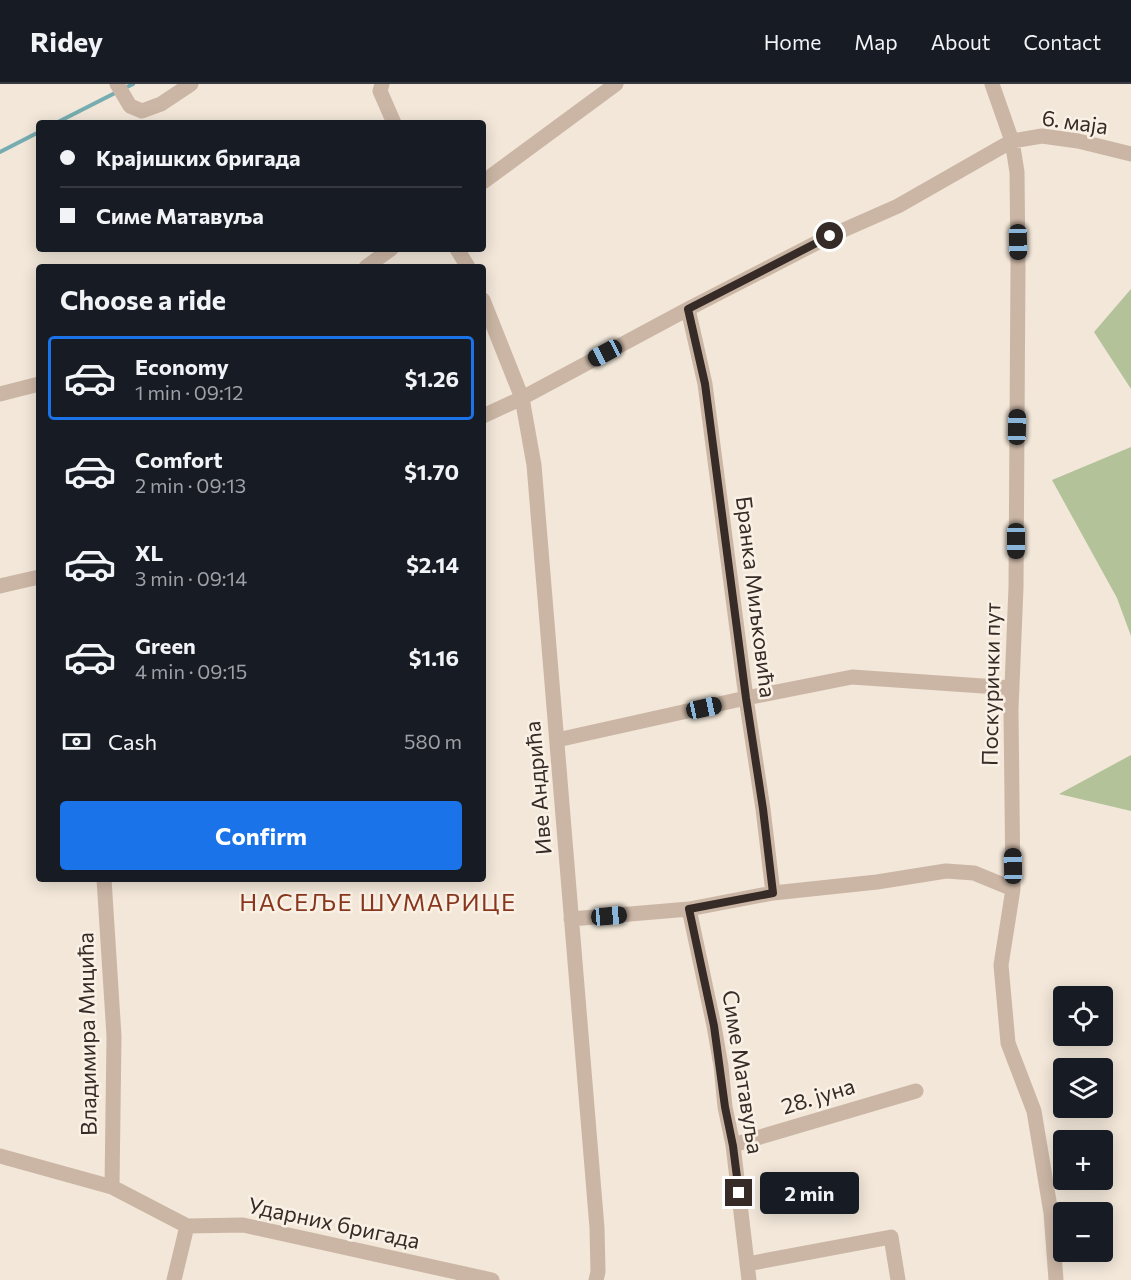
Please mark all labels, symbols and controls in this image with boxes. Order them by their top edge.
text: Ridey [30,24,103,58]
text: Home [764,29,821,54]
text: Map [854,29,898,54]
text: About [931,29,990,54]
text: Contact [1023,29,1101,54]
street label: 6. маја [1040,104,1110,139]
text: Крајишких бригада [96,144,301,171]
text: Симе Матавуља [96,202,264,229]
route start [816,222,843,249]
car [1009,224,1027,260]
text: Choose a ride [60,283,226,316]
car [585,337,625,369]
icon: car [63,351,117,405]
text: Economy [135,353,229,380]
text: $1.26 [405,365,459,392]
text: 1 min · 09:12 [135,380,243,404]
car [1008,409,1026,445]
icon: car [63,444,117,498]
text: Comfort [135,446,223,473]
text: $1.70 [404,458,459,485]
text: 2 min · 09:13 [135,473,246,497]
street label: Бранка Миљковића [731,495,782,699]
car [1007,523,1025,559]
icon: car [63,537,117,591]
text: XL [135,539,163,566]
text: $2.14 [406,551,459,578]
text: 3 min · 09:14 [135,566,247,590]
street label: Поскурички пут [976,602,1005,766]
icon: car [63,630,117,684]
text: Green [135,632,196,659]
text: $1.16 [409,644,459,671]
text: 4 min · 09:15 [135,659,247,683]
car [685,695,723,721]
street label: Иве Андрића [518,720,557,856]
icon: cash [60,725,93,758]
text: Cash [108,728,157,755]
text: 580 m [404,729,462,753]
button: Confirm [60,801,462,870]
car [1004,848,1022,884]
district label: НАСЕЉЕ ШУМАРИЦЕ [239,887,517,916]
car [590,905,628,927]
street label: Владимира Мицића [71,932,102,1136]
map controls [1053,986,1113,1262]
button: locate [1053,986,1113,1046]
street label: Симе Матавуља [717,988,770,1156]
button: layers [1053,1058,1113,1118]
street label: 28. јуна [778,1072,858,1119]
button: + [1053,1130,1113,1190]
callout: 2 min [760,1172,859,1214]
route end [725,1179,752,1206]
text: 2 min [785,1181,834,1205]
street label: Ударних бригада [246,1191,423,1254]
button: − [1053,1202,1113,1262]

